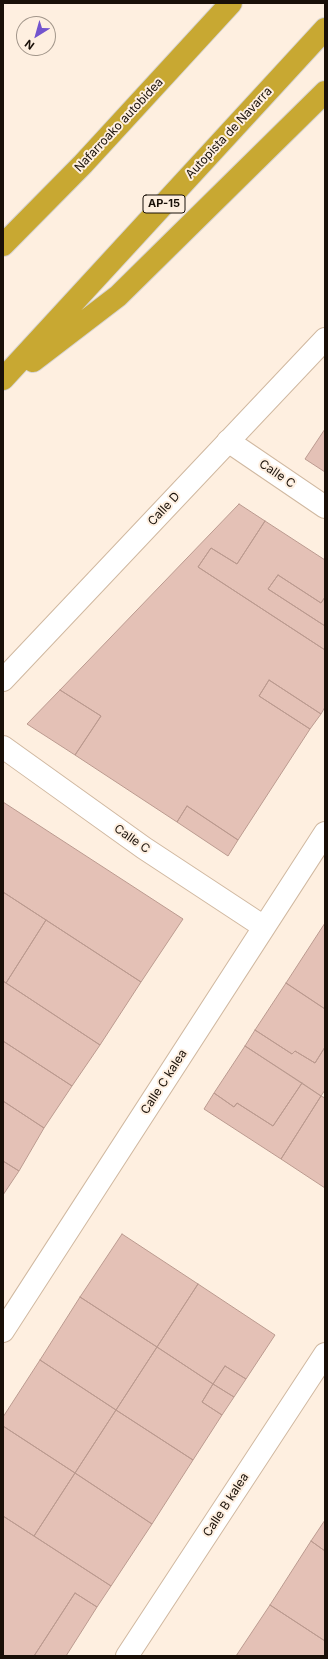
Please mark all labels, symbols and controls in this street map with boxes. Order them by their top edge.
north arrow [16,16,56,56]
text: N [22,37,37,53]
street label: Nafarroako autobidea [72,75,166,175]
street label: Autopista de Navarra [183,84,275,182]
road number: AP-15 [143,195,185,213]
street label: Calle C [256,457,298,491]
street label: Calle D [145,489,183,529]
street label: Calle C [111,822,153,856]
street label: Calle C kalea [138,1047,190,1117]
street label: Calle B kalea [200,1470,252,1540]

